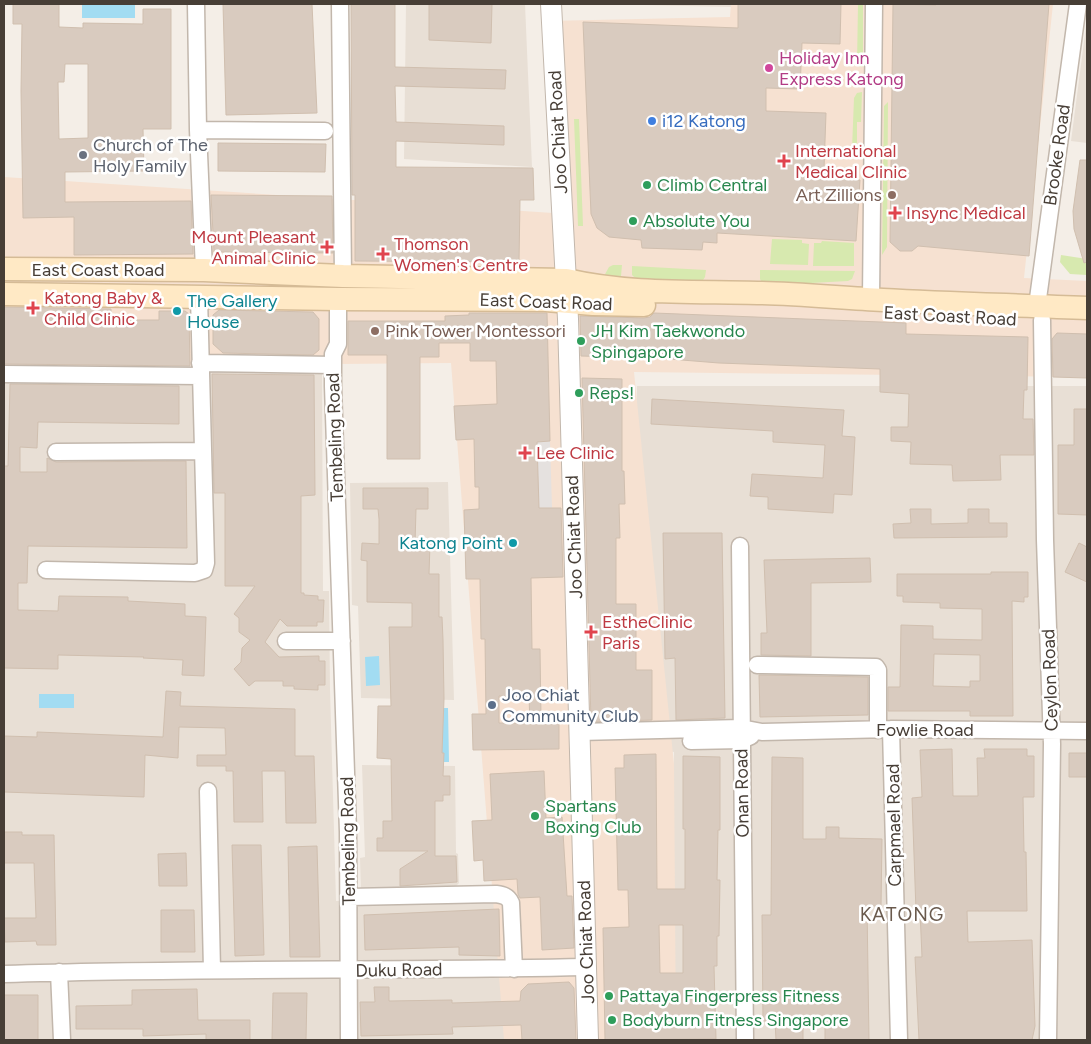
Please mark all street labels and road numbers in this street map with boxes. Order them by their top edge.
street label: Joo Chiat Road [544,70,572,194]
street label: Brooke Road [1039,103,1075,207]
street label: East Coast Road [31,259,165,281]
street label: East Coast Road [479,289,613,315]
street label: East Coast Road [883,302,1017,330]
street label: Tembeling Road [322,372,348,502]
street label: Joo Chiat Road [561,475,587,599]
street label: Ceylon Road [1037,628,1063,732]
street label: Fowlie Road [876,719,974,741]
street label: Onan Road [730,748,754,838]
street label: Carpmael Road [882,763,906,887]
street label: Tembeling Road [336,776,360,906]
street label: Joo Chiat Road [573,880,599,1004]
street label: Duku Road [355,958,443,982]

